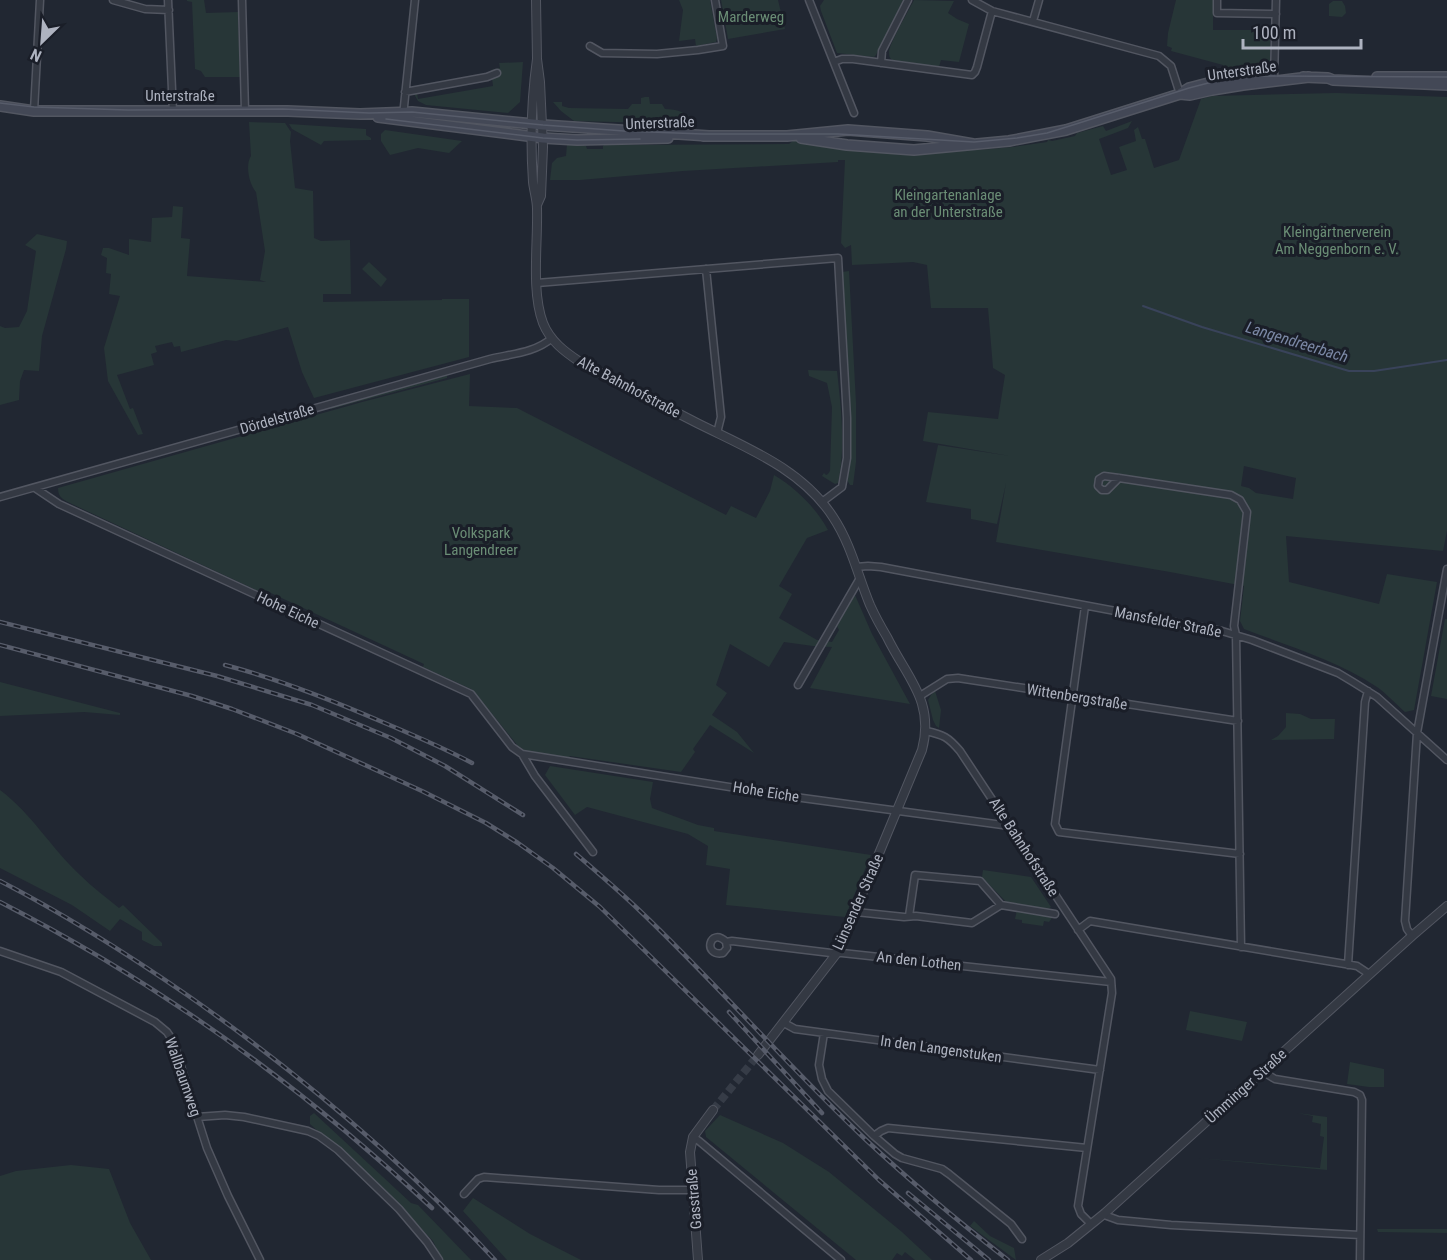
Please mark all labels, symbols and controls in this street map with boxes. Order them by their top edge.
park label: Marderweg [718,8,784,26]
north arrow [12,12,72,72]
scale bar [1243,12,1362,50]
text: 100 m [1252,22,1296,43]
text: N [27,44,44,66]
street label: Unterstraße [1206,57,1278,85]
street label: Unterstraße [145,87,215,105]
street label: Unterstraße [625,113,695,133]
park label: Kleingartenanlage an der Unterstraße [893,186,1003,221]
park label: Kleingärtnerverein Am Neggenborn e. V. [1275,223,1399,258]
water label: Langendreerbach [1243,317,1351,367]
street label: Alte Bahnhofstraße [574,352,684,422]
street label: Dördelstraße [238,400,316,438]
park label: Volkspark Langendreer [444,524,518,559]
street label: Hohe Eiche [254,588,322,632]
street label: Mansfelder Straße [1113,603,1223,641]
street label: Wittenbergstraße [1025,680,1129,714]
street label: Hohe Eiche [732,778,800,806]
street label: Alte Bahnhofstraße [985,794,1063,900]
street label: Lünsender Straße [829,851,887,953]
street label: An den Lothen [876,948,962,974]
street label: In den Langenstuken [879,1032,1003,1066]
street label: Wallbaumweg [161,1035,205,1119]
street label: Ümminger Straße [1202,1045,1290,1127]
street label: Gasstraße [682,1168,706,1230]

